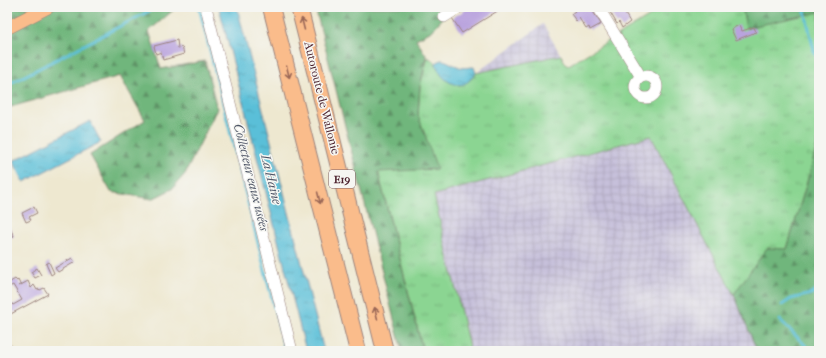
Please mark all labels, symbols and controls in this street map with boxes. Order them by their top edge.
one-way arrow [299,18,307,31]
street label: Autoroute de Wallonie [301,39,343,156]
one-way arrow [284,65,292,78]
water label: Collecteur eaux usées [231,122,272,233]
water label: La Haine [258,152,285,206]
road number: E19 [329,170,355,188]
one-way arrow [316,191,324,204]
one-way arrow [372,307,379,320]

